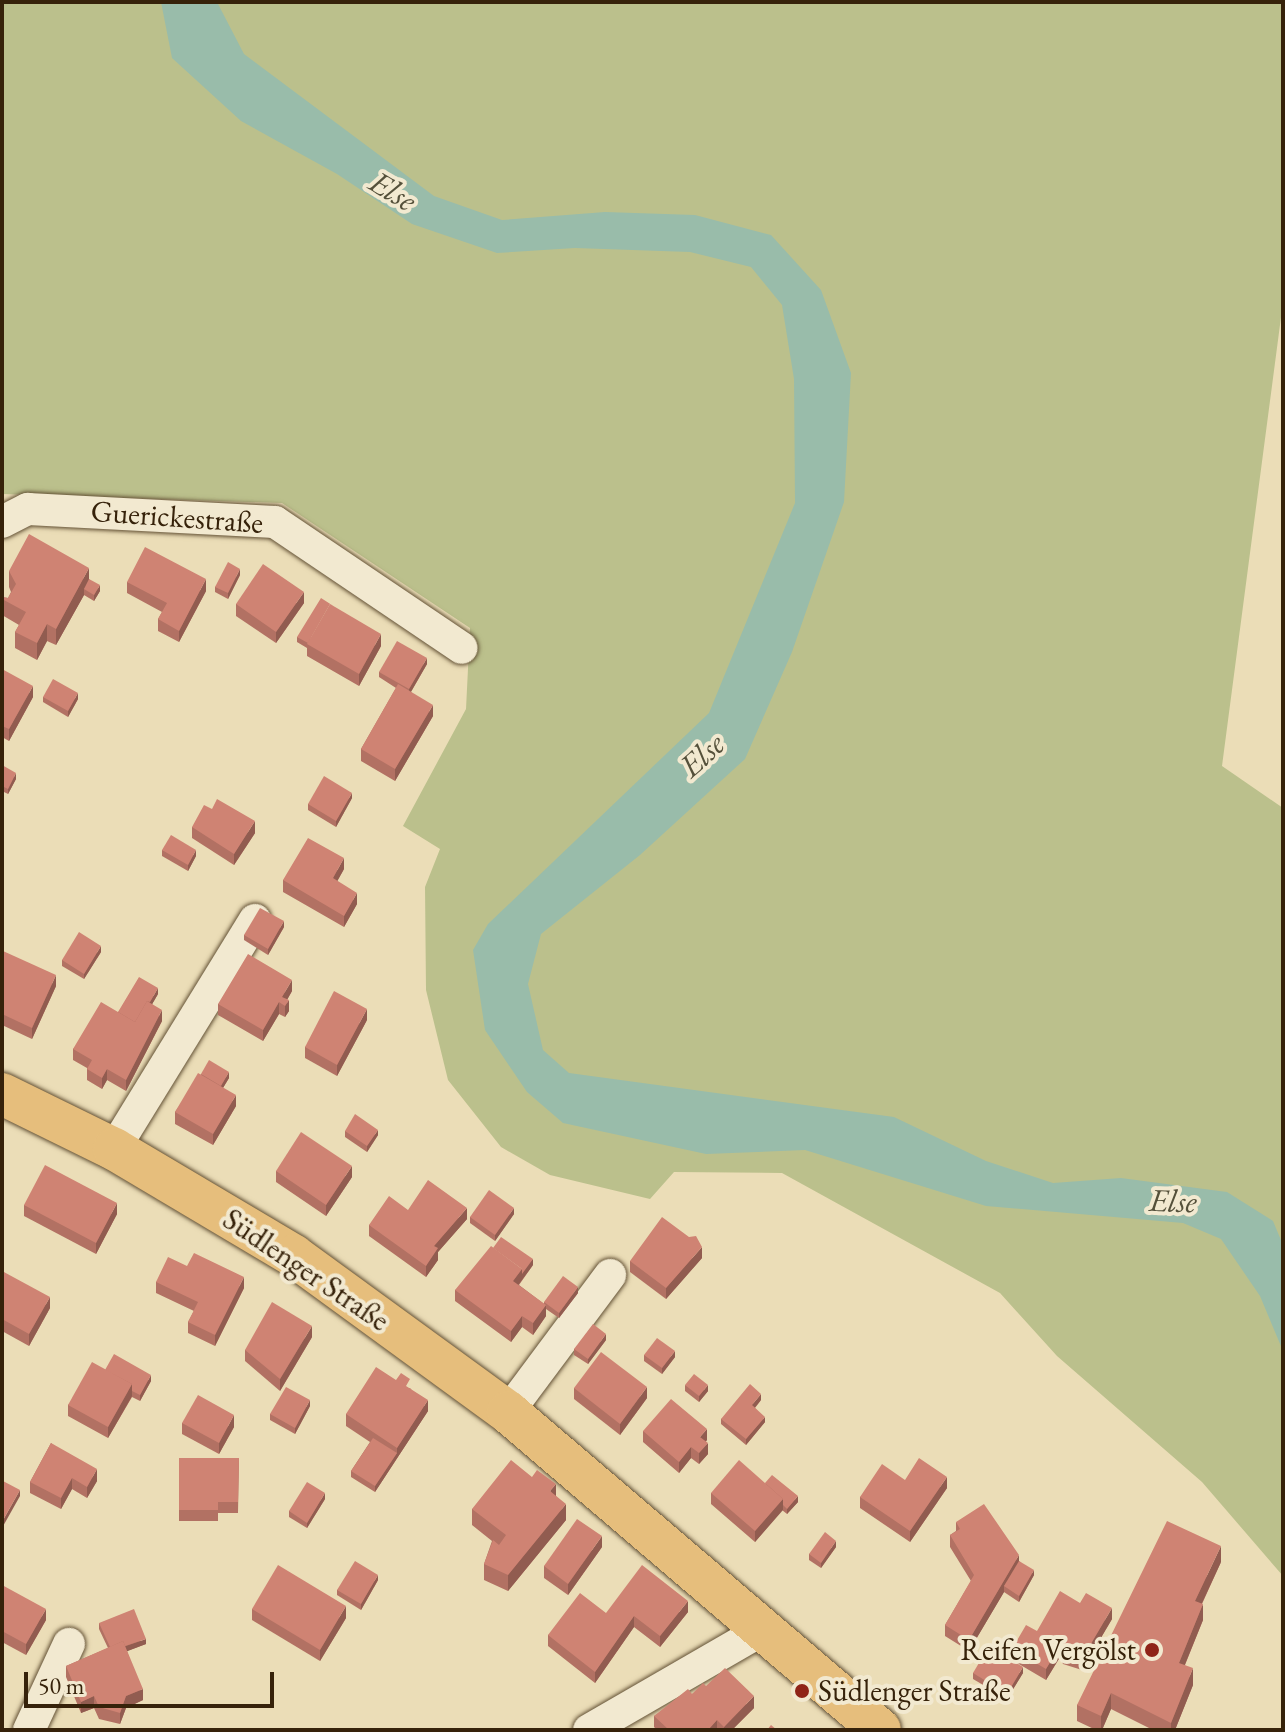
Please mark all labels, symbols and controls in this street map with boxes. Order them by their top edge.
water label: Else [363,162,423,220]
street label: Guerickestraße [90,493,264,541]
water label: Else [672,725,732,785]
water label: Else [1149,1181,1197,1221]
street label: Südlenger Straße [216,1201,396,1339]
place label: Reifen Vergölst [961,1632,1136,1668]
marker: Reifen Vergölst [1143,1641,1161,1659]
scale bar [28,1656,278,1706]
text: 50 m [38,1670,85,1701]
place label: Südlenger Straße [818,1673,1011,1709]
marker: Südlenger Straße [793,1682,811,1700]

